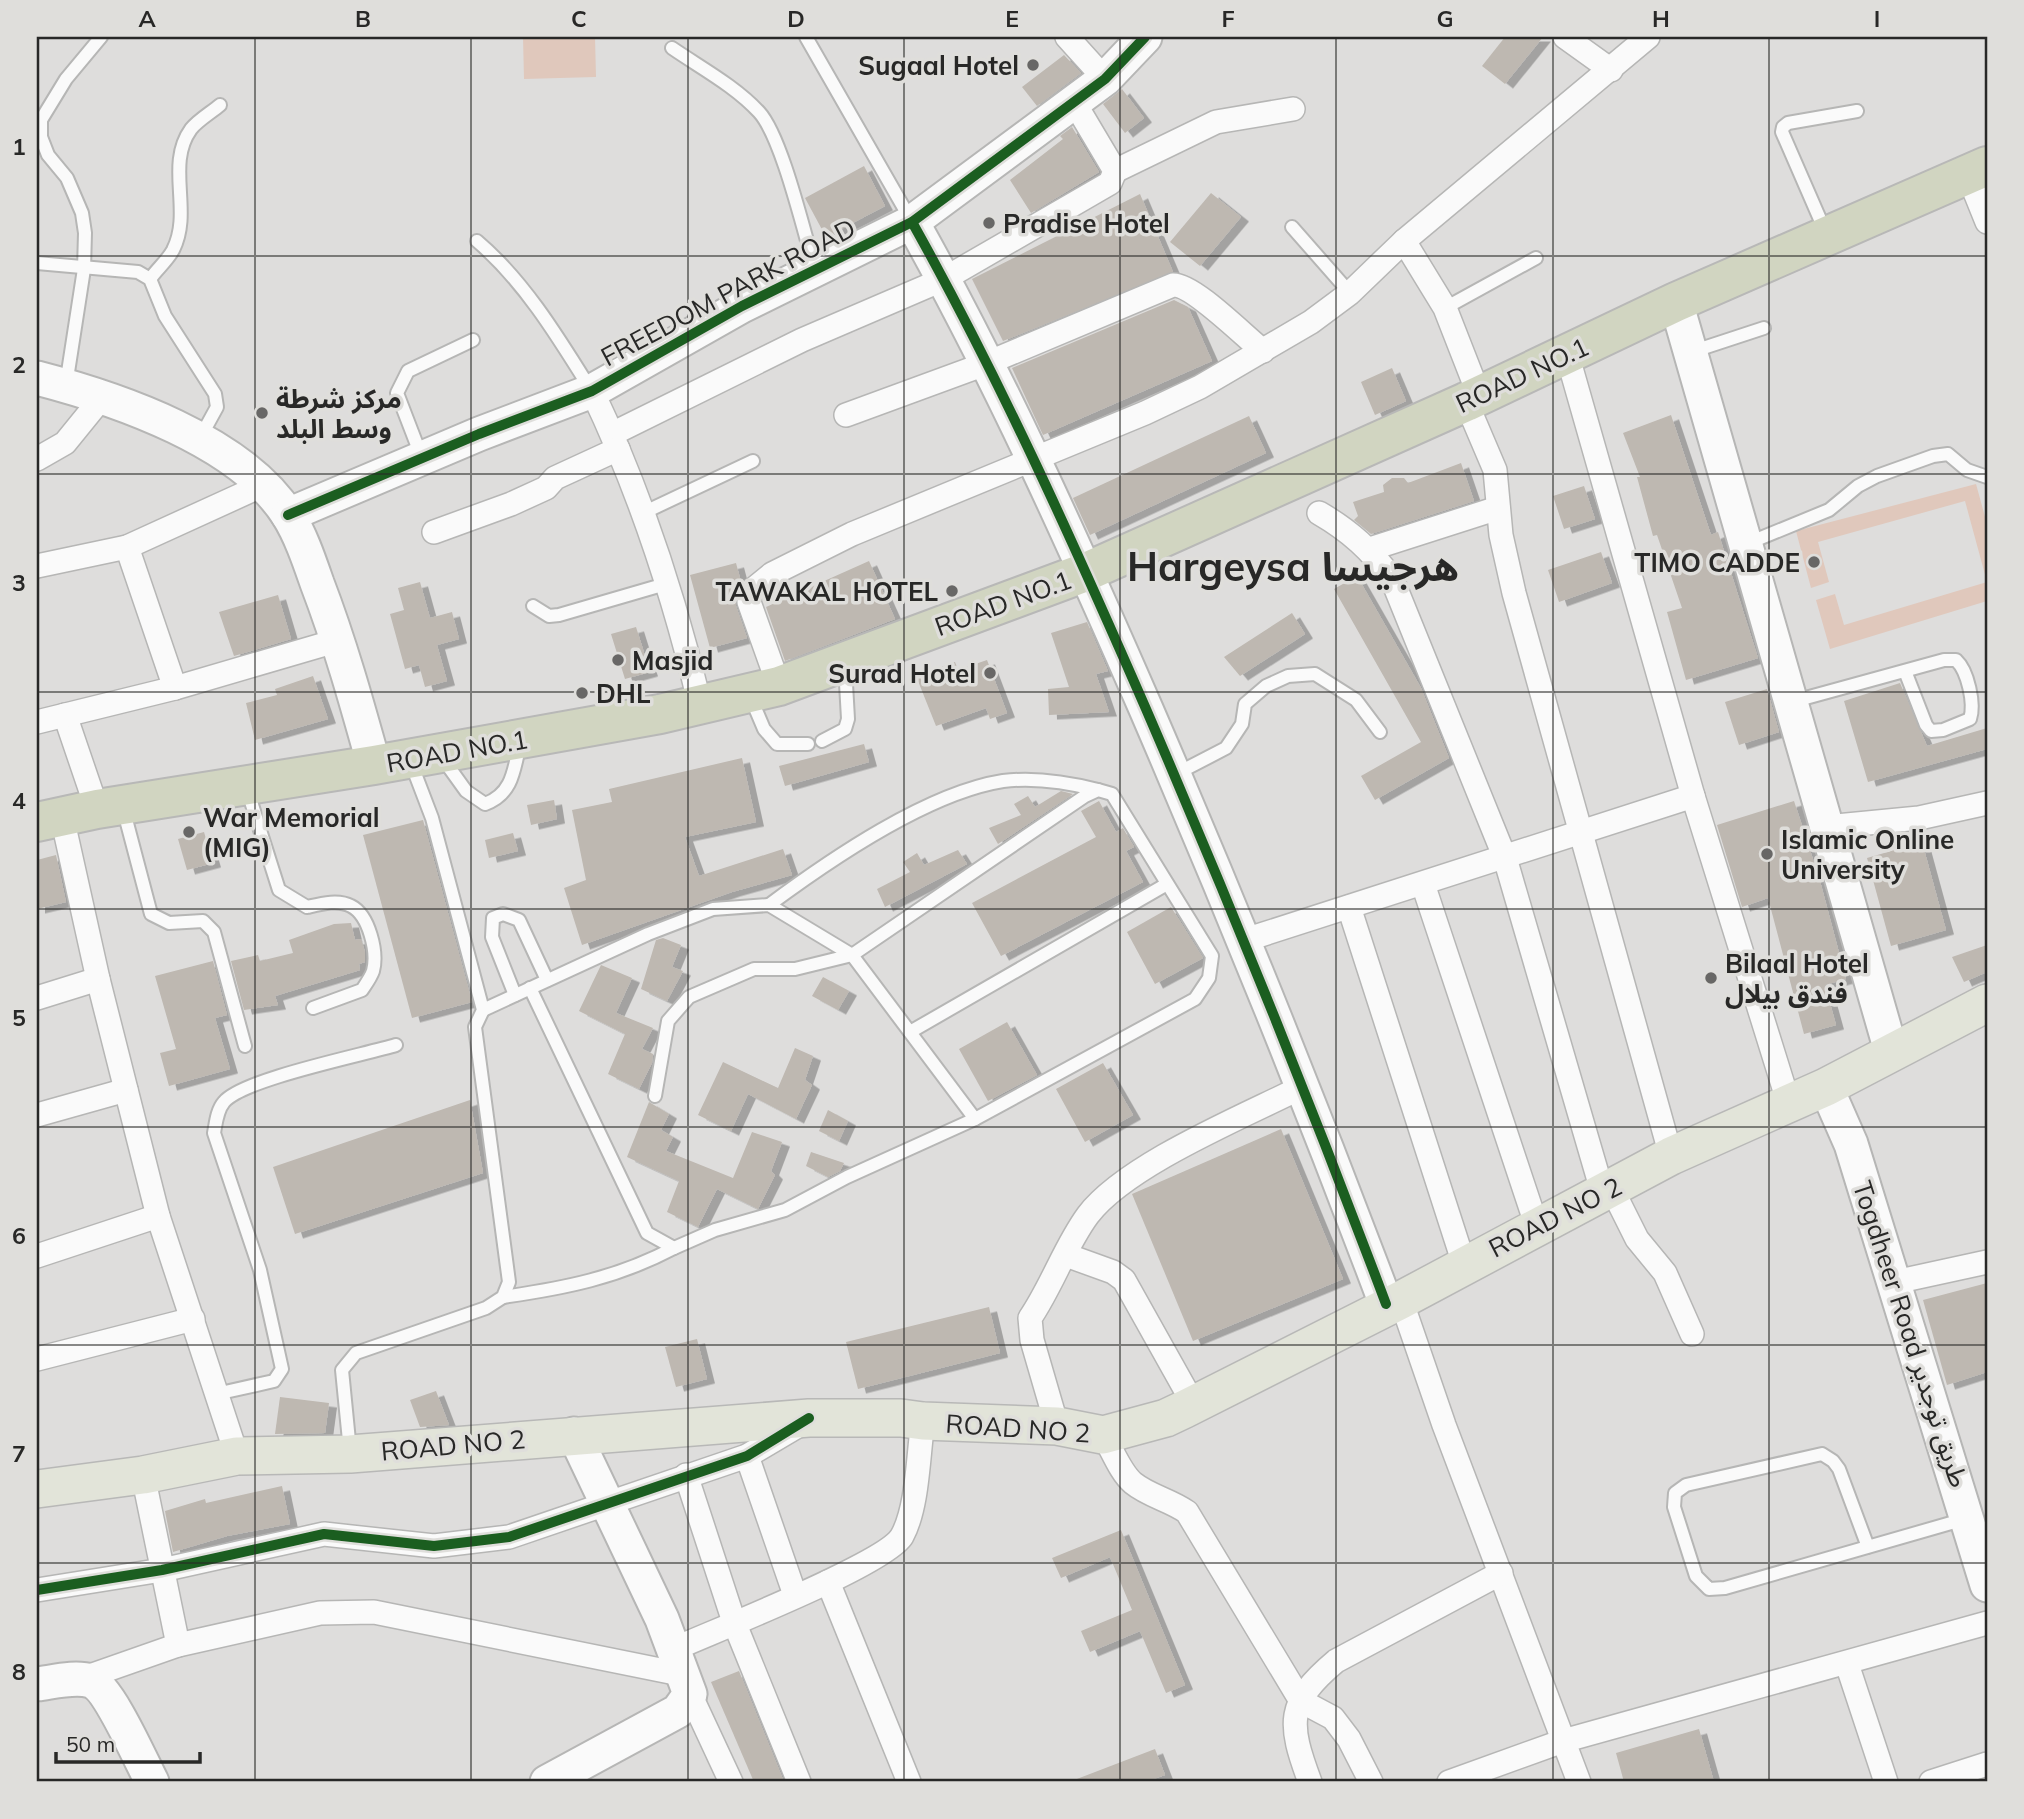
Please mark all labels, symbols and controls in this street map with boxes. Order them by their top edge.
text: A [138,4,156,33]
text: B [355,4,371,33]
text: C [571,4,587,33]
text: D [787,4,805,33]
text: E [1005,4,1019,33]
text: F [1221,4,1235,33]
text: G [1436,4,1454,33]
text: H [1652,4,1670,33]
text: I [1874,4,1880,33]
place label: Sugaal Hotel [858,49,1019,82]
marker: Sugaal Hotel [1025,57,1041,73]
text: 1 [12,132,26,161]
place label: Pradise Hotel [1003,207,1170,240]
street label: FREEDOM PARK ROAD [595,211,861,373]
marker: Pradise Hotel [981,215,997,231]
street label: ROAD NO.1 [1450,330,1594,420]
text: 2 [12,350,26,379]
place label: مركز شرطة وسط البلد [276,382,402,445]
marker: مركز شرطة وسط البلد [254,405,270,421]
district label: Hargeysa هرجيسا [1127,541,1459,591]
place label: TIMO CADDE [1634,546,1800,579]
marker: TIMO CADDE [1806,554,1822,570]
street label: ROAD NO.1 [930,563,1076,643]
text: 3 [12,568,26,597]
place label: TAWAKAL HOTEL [715,575,938,608]
marker: TAWAKAL HOTEL [944,583,960,599]
place label: Masjid [632,644,713,677]
marker: Masjid [610,652,626,668]
place label: Surad Hotel [828,657,976,690]
marker: Surad Hotel [982,665,998,681]
place label: DHL [596,677,651,710]
marker: DHL [574,685,590,701]
street label: ROAD NO.1 [384,722,530,780]
text: 4 [12,786,26,815]
place label: War Memorial (MIG) [203,801,380,864]
place label: Islamic Online University [1781,823,1954,886]
marker: War Memorial (MIG) [181,824,197,840]
marker: Islamic Online University [1759,846,1775,862]
place label: Bilaal Hotel فندق بيلال [1725,947,1869,1010]
marker: Bilaal Hotel فندق بيلال [1703,970,1719,986]
text: 5 [12,1003,26,1032]
street label: ROAD NO 2 [1483,1169,1627,1265]
street label: Togdheer Road طريق توجدير [1846,1177,1976,1491]
text: 6 [12,1221,26,1250]
street label: ROAD NO 2 [945,1406,1091,1450]
street label: ROAD NO 2 [379,1422,527,1468]
text: 7 [12,1439,26,1468]
text: 8 [12,1657,26,1686]
scale bar [56,1721,200,1765]
text: 50 m [66,1731,115,1757]

